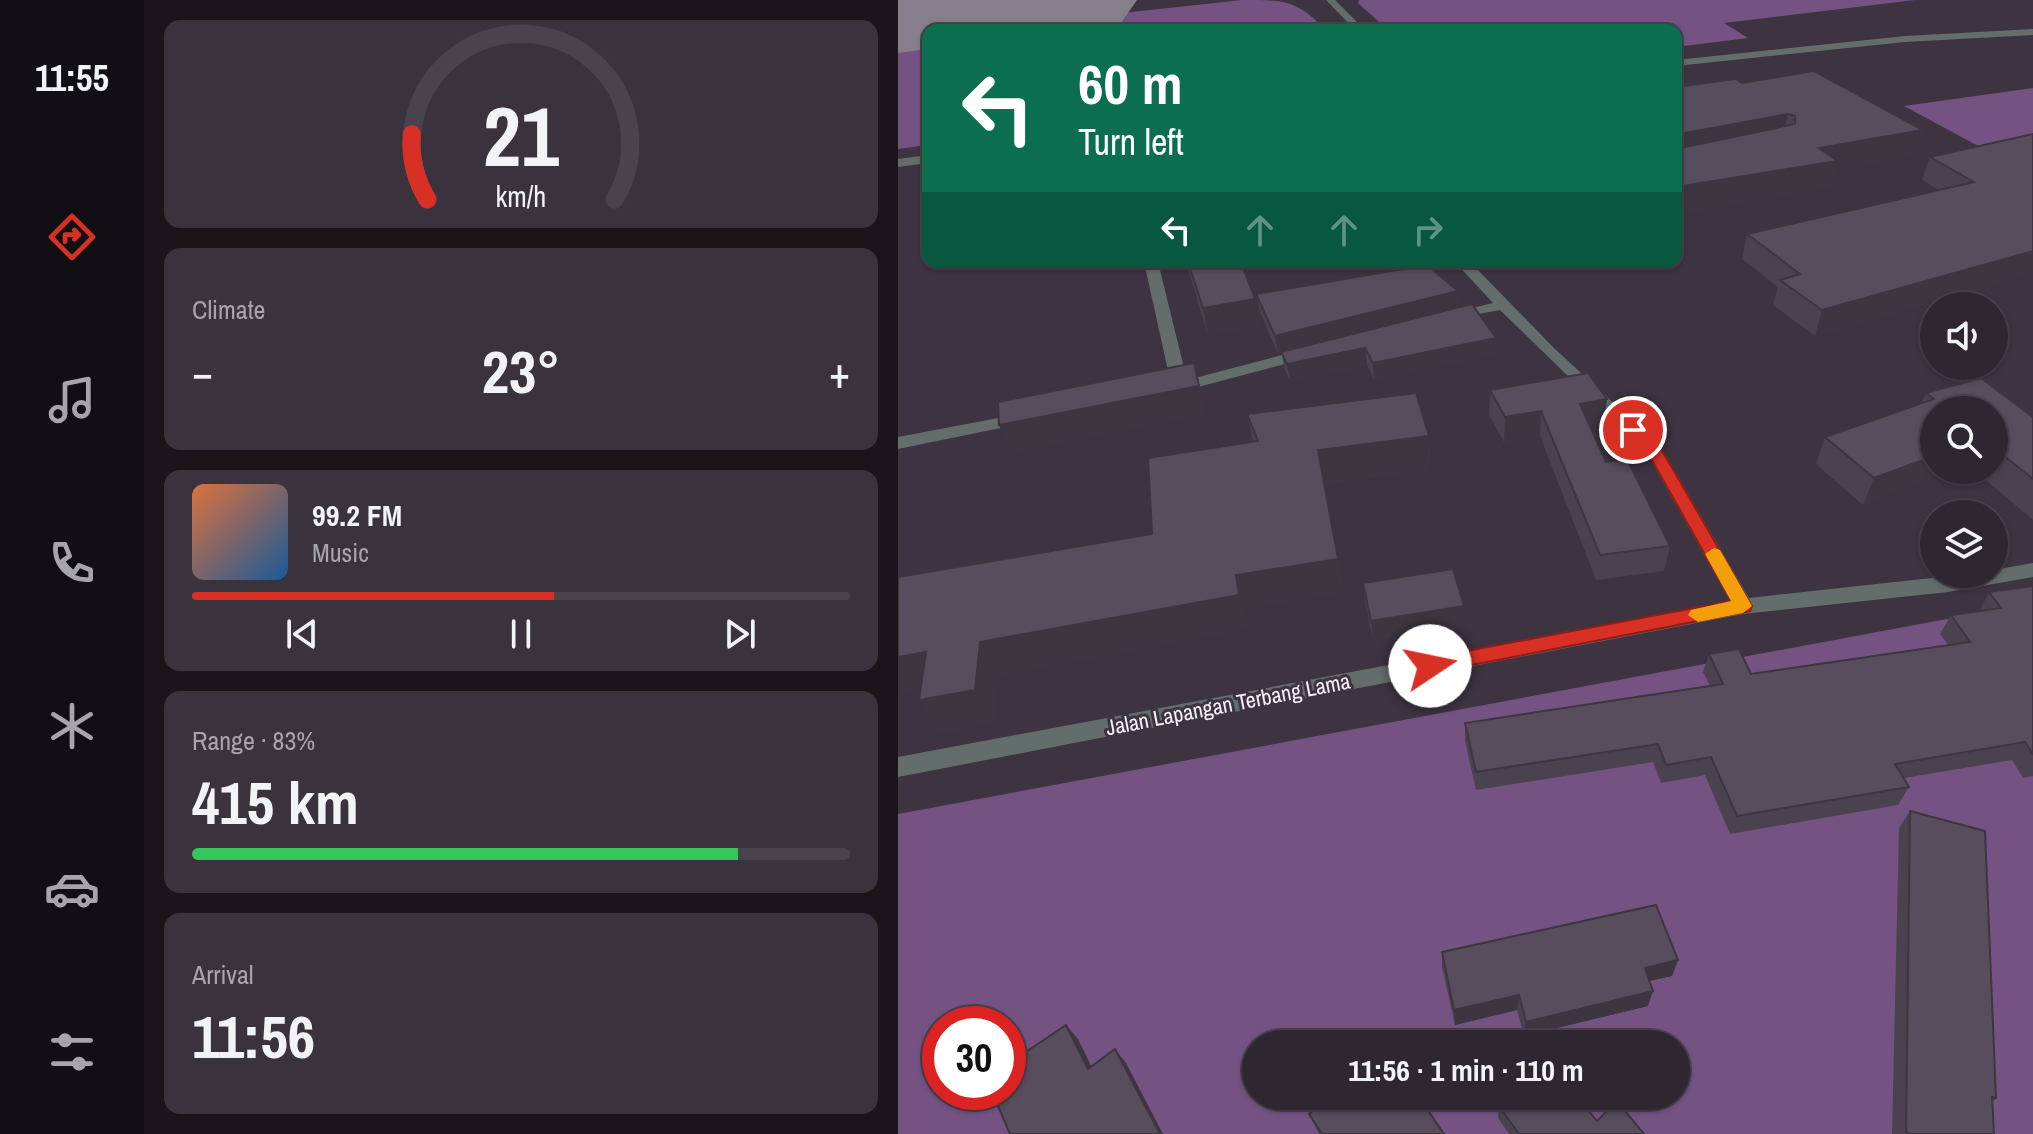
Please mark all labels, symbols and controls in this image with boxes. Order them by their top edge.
text: 60 m [1078,46,1183,121]
text: 11:55 [35,54,109,102]
icon: left [946,56,1050,160]
text: 21 [483,80,559,192]
text: Turn left [1078,118,1184,166]
text: km/h [496,177,546,216]
icon: left [1154,208,1198,252]
icon: ahead [1238,208,1282,252]
icon: ahead [1322,208,1366,252]
icon: right [1406,208,1450,252]
icon: directions [44,209,100,265]
text: Climate [192,292,265,327]
map controls [1920,292,2008,588]
button: sound [1920,292,2008,380]
text: 23° [482,331,560,412]
text: − [192,342,213,402]
text: + [829,342,850,402]
icon: music [44,372,100,428]
pin [1599,396,1667,464]
button: search [1920,396,2008,484]
icon: arrive [1611,408,1655,452]
text: 99.2 FM [312,495,402,535]
button: layers [1920,500,2008,588]
icon: phone [44,535,100,591]
text: Music [312,535,369,570]
icon: previous [280,612,324,656]
icon: pause [499,612,543,656]
icon: next [718,612,762,656]
position arrow [1388,624,1472,708]
street label: Jalan Lapangan Terbang Lama [1103,666,1353,742]
icon: climate [44,698,100,754]
text: Range · 83% [192,723,315,758]
text: 415 km [192,762,359,843]
icon: car [44,861,100,917]
text: Arrival [192,957,254,992]
text: 11:56 [192,996,315,1077]
speed limit sign: 30 [922,1006,1026,1110]
icon: filters [44,1024,100,1080]
text: 11:56 · 1 min · 110 m [1348,1050,1584,1090]

